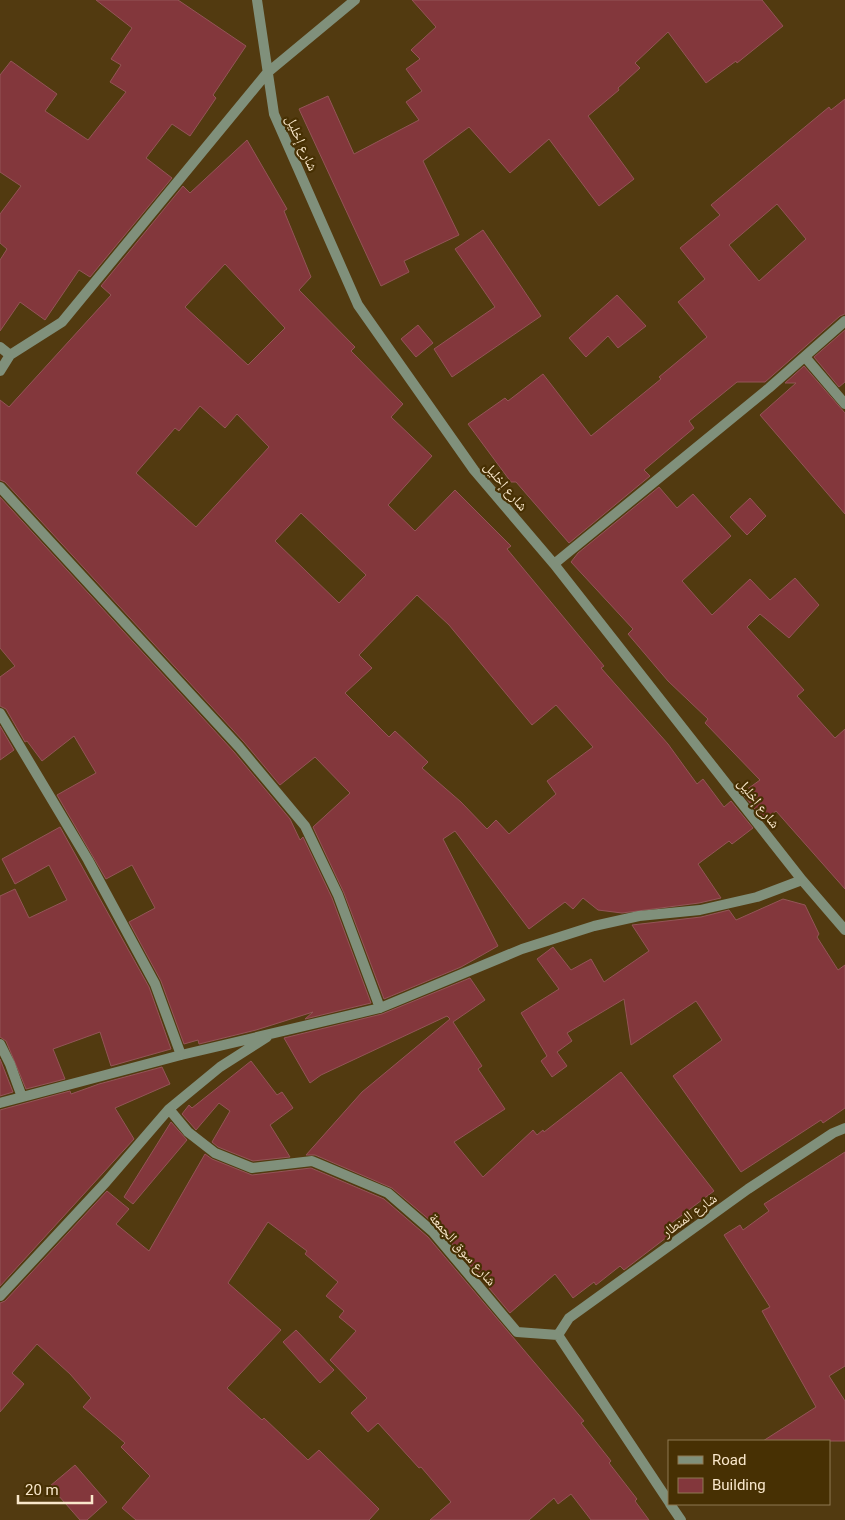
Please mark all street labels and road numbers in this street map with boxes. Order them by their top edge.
street label: شارع إخليل [281,113,321,174]
street label: شارع إخليل [479,458,531,515]
street label: شارع إخليل [733,775,783,832]
street label: شارع المنطار [658,1190,721,1242]
street label: شارع سوق الجمعة [425,1209,500,1290]

